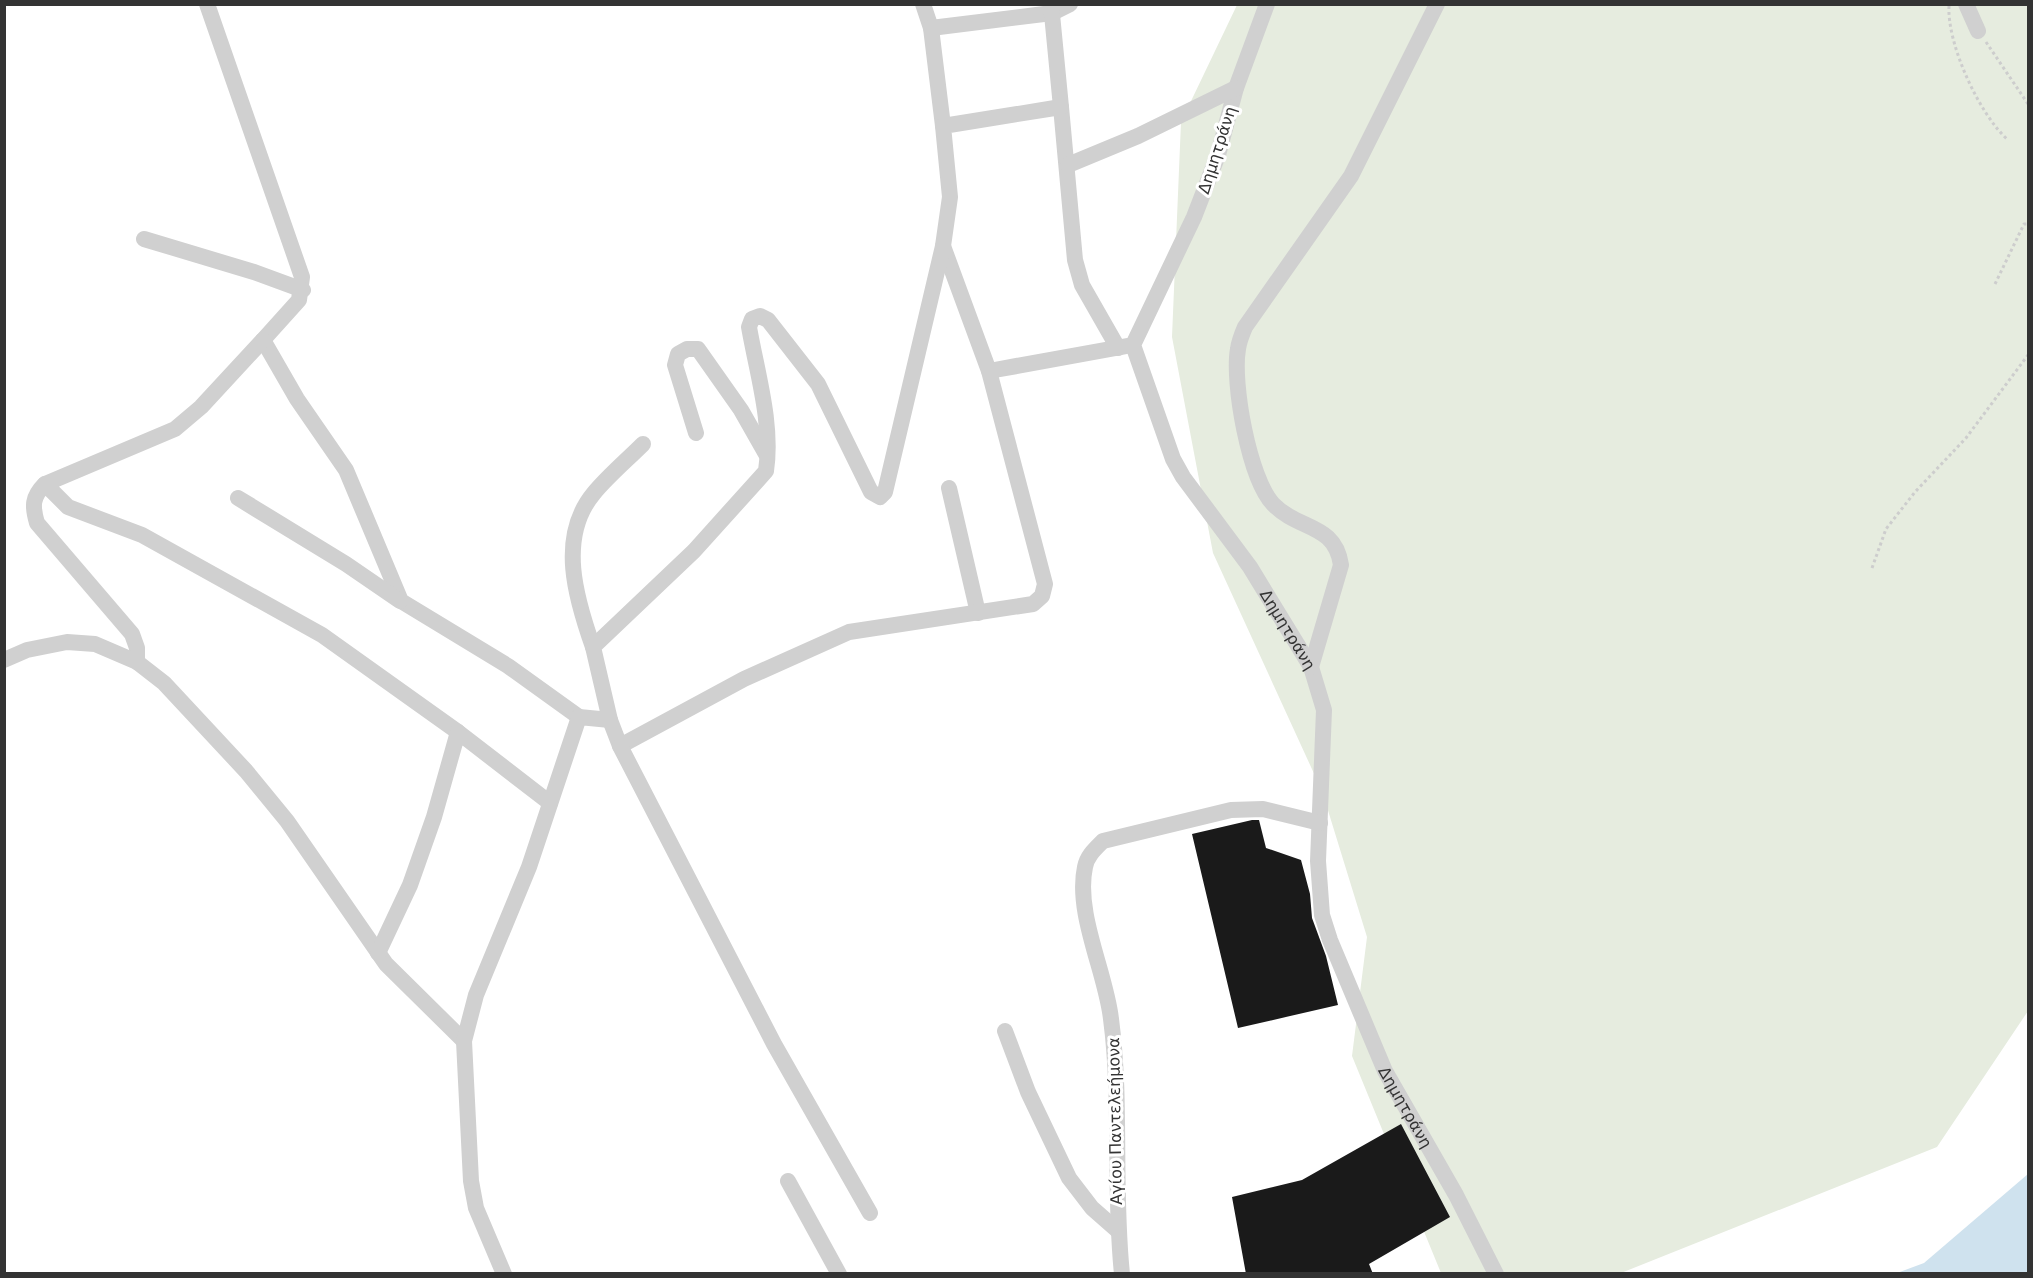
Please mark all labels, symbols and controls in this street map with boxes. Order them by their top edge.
street label: Δημητράνη [1194,104,1240,196]
street label: Δημητράνη [1256,586,1320,673]
street label: Αγίου Παντελεήμονα [1104,1037,1126,1205]
street label: Δημητράνη [1375,1063,1436,1151]

